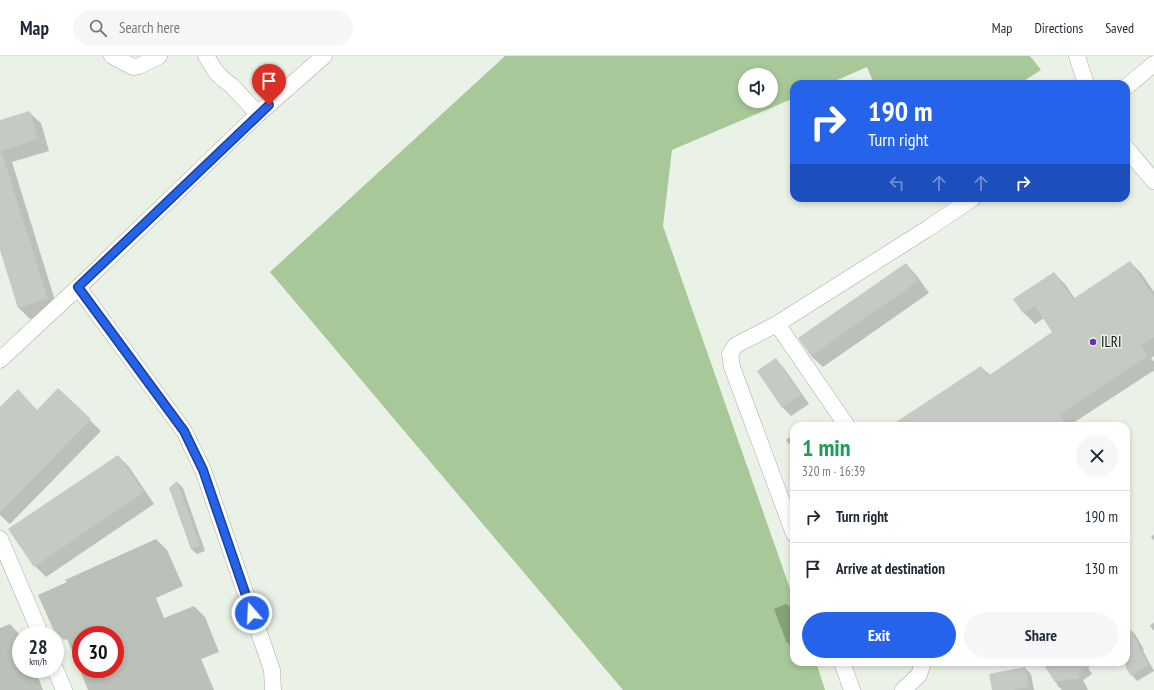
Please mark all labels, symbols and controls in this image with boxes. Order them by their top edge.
search box [73,10,353,46]
text: Map [20,16,49,40]
icon: search [87,17,109,39]
text: Search here [119,18,180,37]
text: Map [992,19,1012,37]
text: Directions [1034,19,1083,37]
text: Saved [1105,19,1134,37]
pin [252,64,286,105]
map controls [738,68,778,108]
button: sound [738,68,778,108]
icon: arrive [258,70,280,92]
text: 190 m [868,92,932,129]
icon: right [802,96,854,148]
text: Turn right [868,128,928,151]
icon: left [886,172,908,194]
icon: ahead [928,172,950,194]
icon: ahead [970,172,992,194]
icon: right [1012,172,1034,194]
place label: ILRI [1101,332,1121,351]
marker: ILRI [1088,337,1098,347]
text: 1 min [802,432,850,463]
button: close [1076,435,1118,477]
text: 320 m · 16:39 [802,463,865,480]
icon: right [802,506,824,528]
text: Turn right [836,507,888,526]
text: 190 m [1085,507,1118,526]
icon: arrive [802,558,824,580]
text: Arrive at destination [836,559,945,578]
text: 130 m [1085,559,1118,578]
position arrow [231,592,273,634]
button: Exit [802,612,956,658]
button: Share [964,612,1118,658]
speed limit sign: 30 [72,626,124,678]
text: 28 [28,634,48,660]
text: km/h [29,655,47,668]

